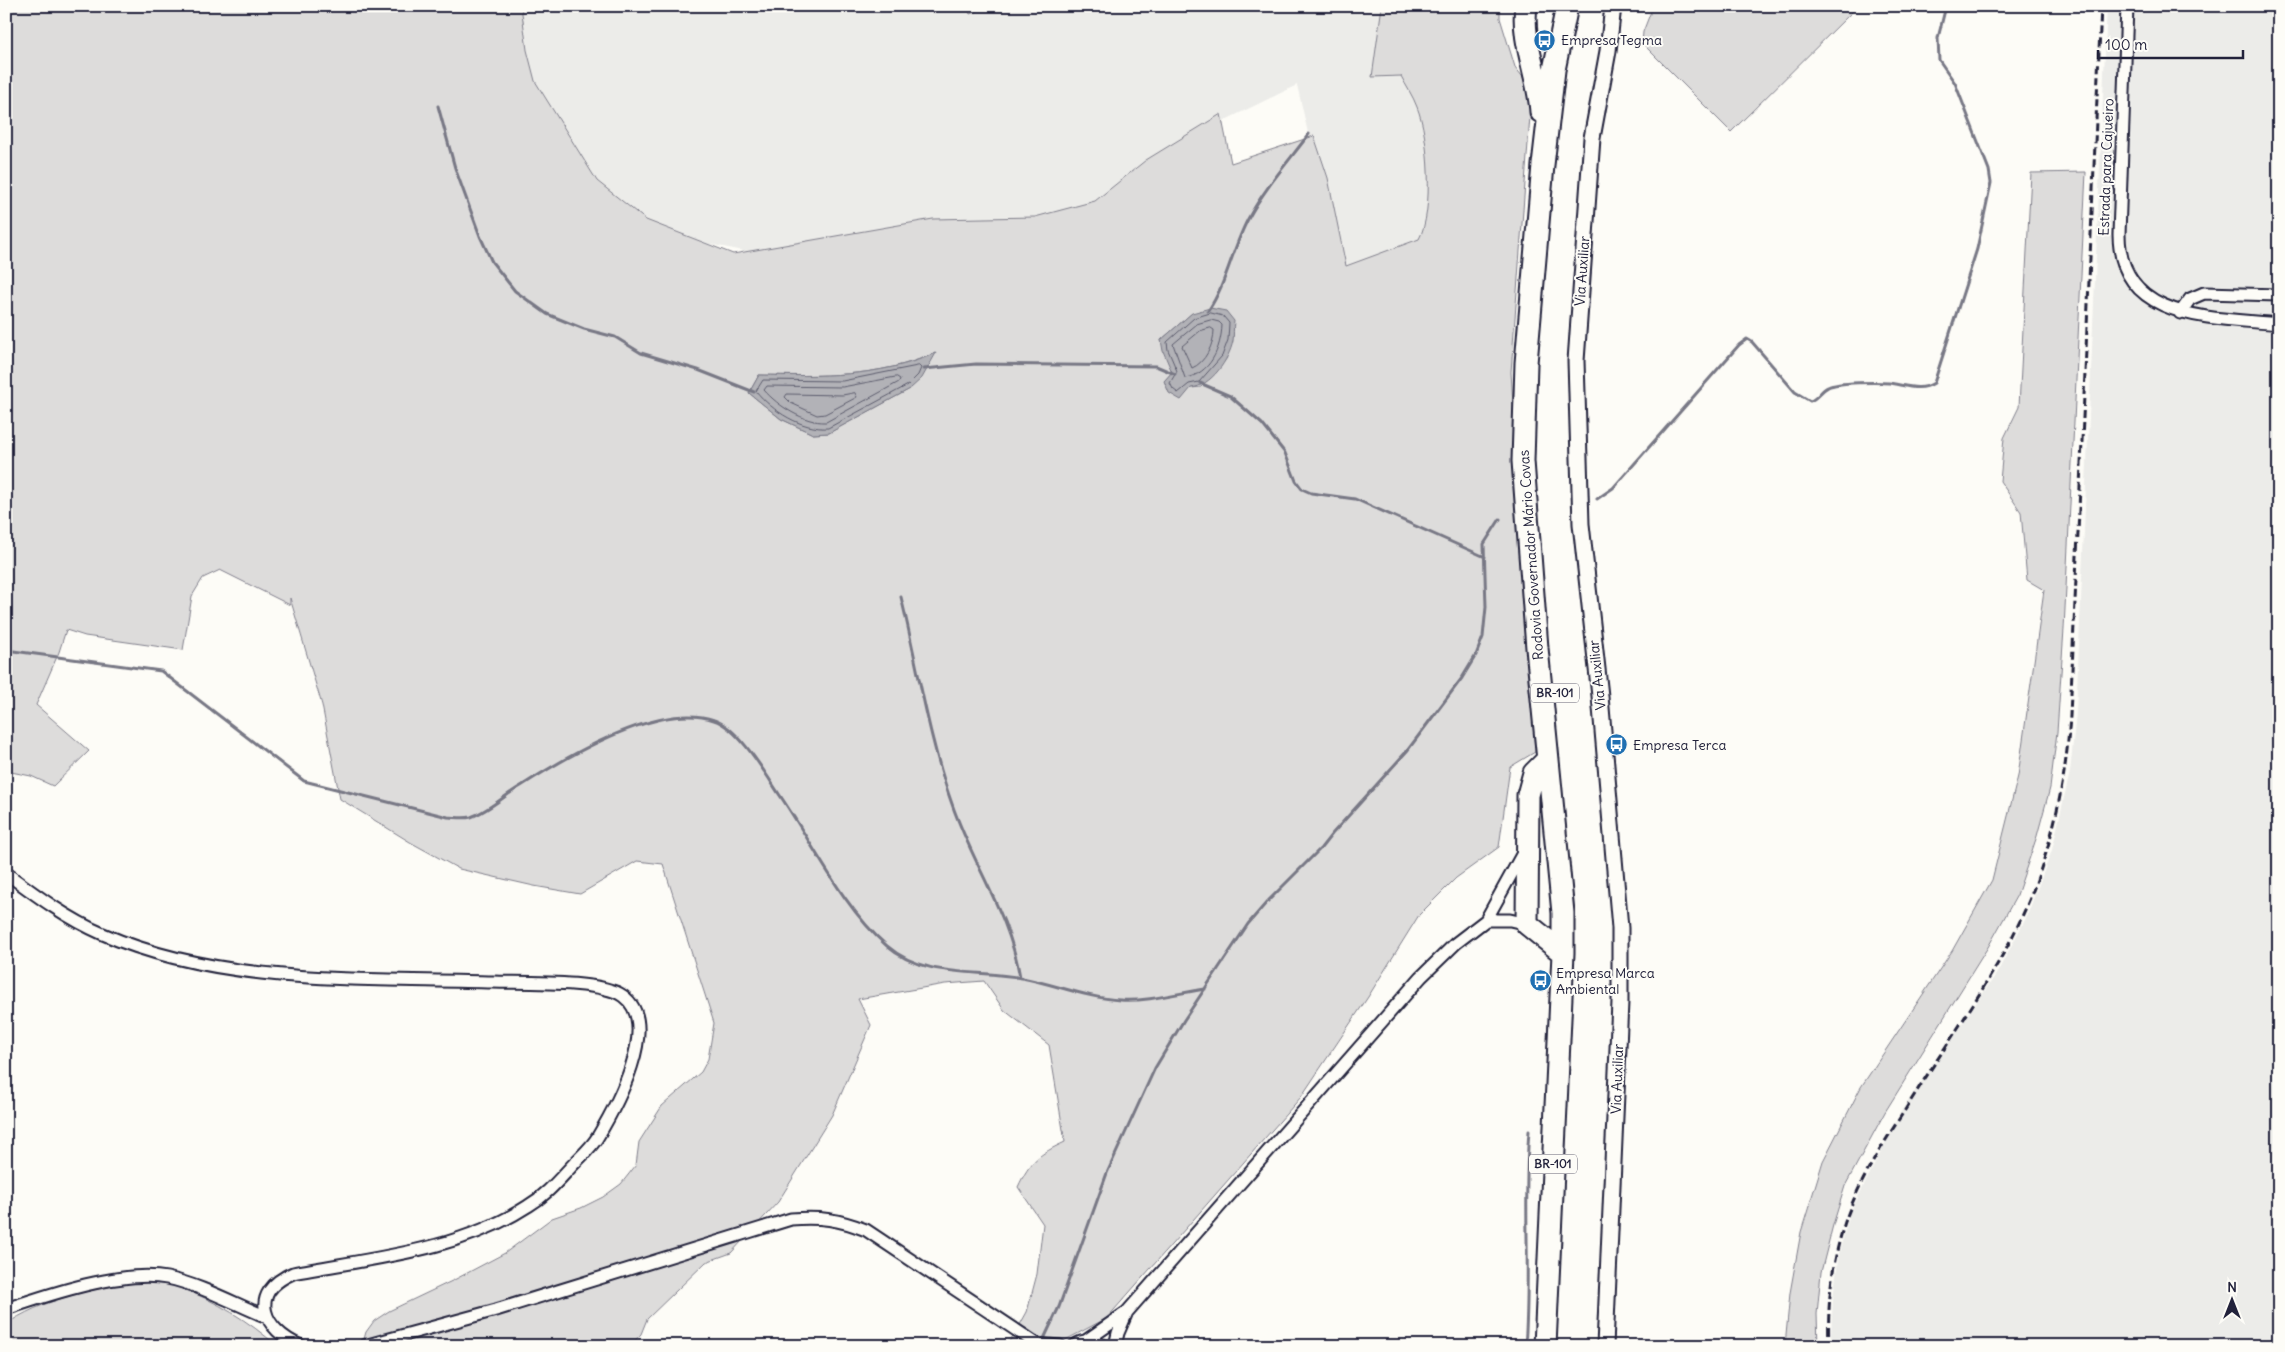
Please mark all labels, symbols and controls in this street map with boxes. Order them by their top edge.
bus stop icon: Empresa Tegma [1533,28,1557,52]
scale bar [2098,28,2242,60]
place label: Empresa Tegma [1561,31,1662,49]
text: 100 m [2105,35,2147,54]
street label: Estrada para Cajueiro [2095,98,2117,236]
street label: Via Auxiliar [1571,235,1593,307]
street label: Rodovia Governador Mário Covas [1515,449,1547,661]
street label: Via Auxiliar [1584,639,1610,711]
road number: BR-101 [1531,684,1579,702]
bus stop icon: Empresa Terca [1605,733,1629,757]
place label: Empresa Terca [1633,736,1726,754]
place label: Empresa Marca Ambiental [1556,964,1655,998]
bus stop icon: Empresa Marca Ambiental [1528,969,1552,993]
street label: Via Auxiliar [1607,1043,1627,1114]
road number: BR-101 [1529,1154,1577,1174]
north arrow [2208,1274,2258,1324]
text: N [2227,1278,2237,1296]

